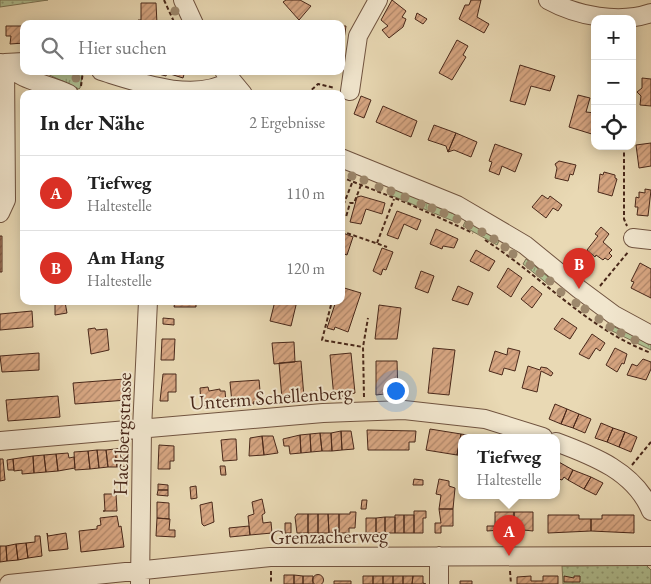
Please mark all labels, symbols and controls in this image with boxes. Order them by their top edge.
map controls [591,15,636,150]
button: + [591,15,636,60]
search box [20,20,345,75]
icon: search [38,34,66,62]
text: Hier suchen [78,35,167,60]
button: − [591,60,636,105]
button: locate [591,105,636,150]
text: In der Nähe [40,109,145,136]
text: 2 Ergebnisse [249,112,325,133]
text: Tiefweg [87,170,152,195]
text: A [50,183,62,204]
text: 110 m [286,183,325,204]
text: Haltestelle [87,195,152,216]
text: Am Hang [87,245,164,270]
pin: B [563,248,595,289]
text: B [51,258,61,279]
text: 120 m [286,258,325,279]
text: Haltestelle [87,270,152,291]
street label: Hackbergstrasse [107,372,137,496]
street label: Unterm Schellenberg [189,378,353,416]
your location [383,378,409,404]
popup [458,434,560,499]
text: Tiefweg [477,444,541,469]
text: Haltestelle [477,469,541,490]
pin: A [493,515,525,556]
street label: Grenzacherweg [270,522,388,550]

